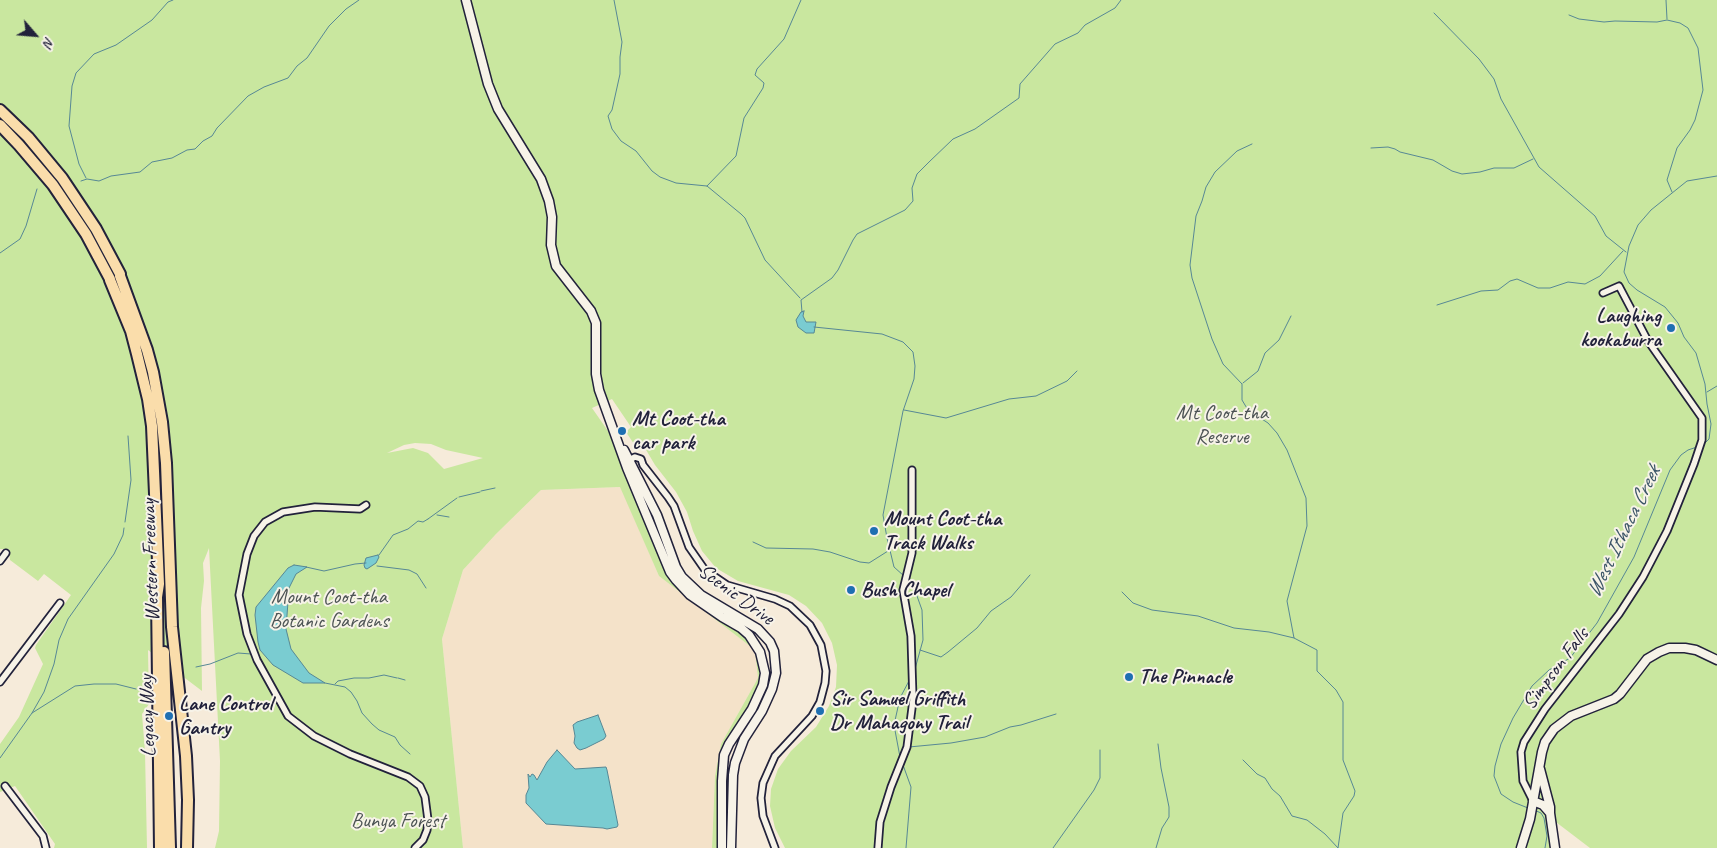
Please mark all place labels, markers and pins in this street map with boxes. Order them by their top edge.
place label: Laughing kookaburra [1580,303,1661,353]
marker: Laughing kookaburra [1665,322,1677,334]
place label: Mt Coot-tha car park [632,406,725,456]
marker: Mt Coot-tha car park [616,425,628,437]
place label: Mount Coot-tha Track Walks [884,506,1001,556]
marker: Mount Coot-tha Track Walks [868,525,880,537]
place label: Bush Chapel [861,577,950,603]
marker: Bush Chapel [845,584,857,596]
place label: The Pinnacle [1139,664,1232,690]
marker: The Pinnacle [1123,671,1135,683]
place label: Sir Samuel Griffith Dr Mahagony Trail [830,686,968,736]
place label: Lane Control Gantry [179,691,272,741]
marker: Sir Samuel Griffith Dr Mahagony Trail [814,705,826,717]
marker: Lane Control Gantry [163,710,175,722]

